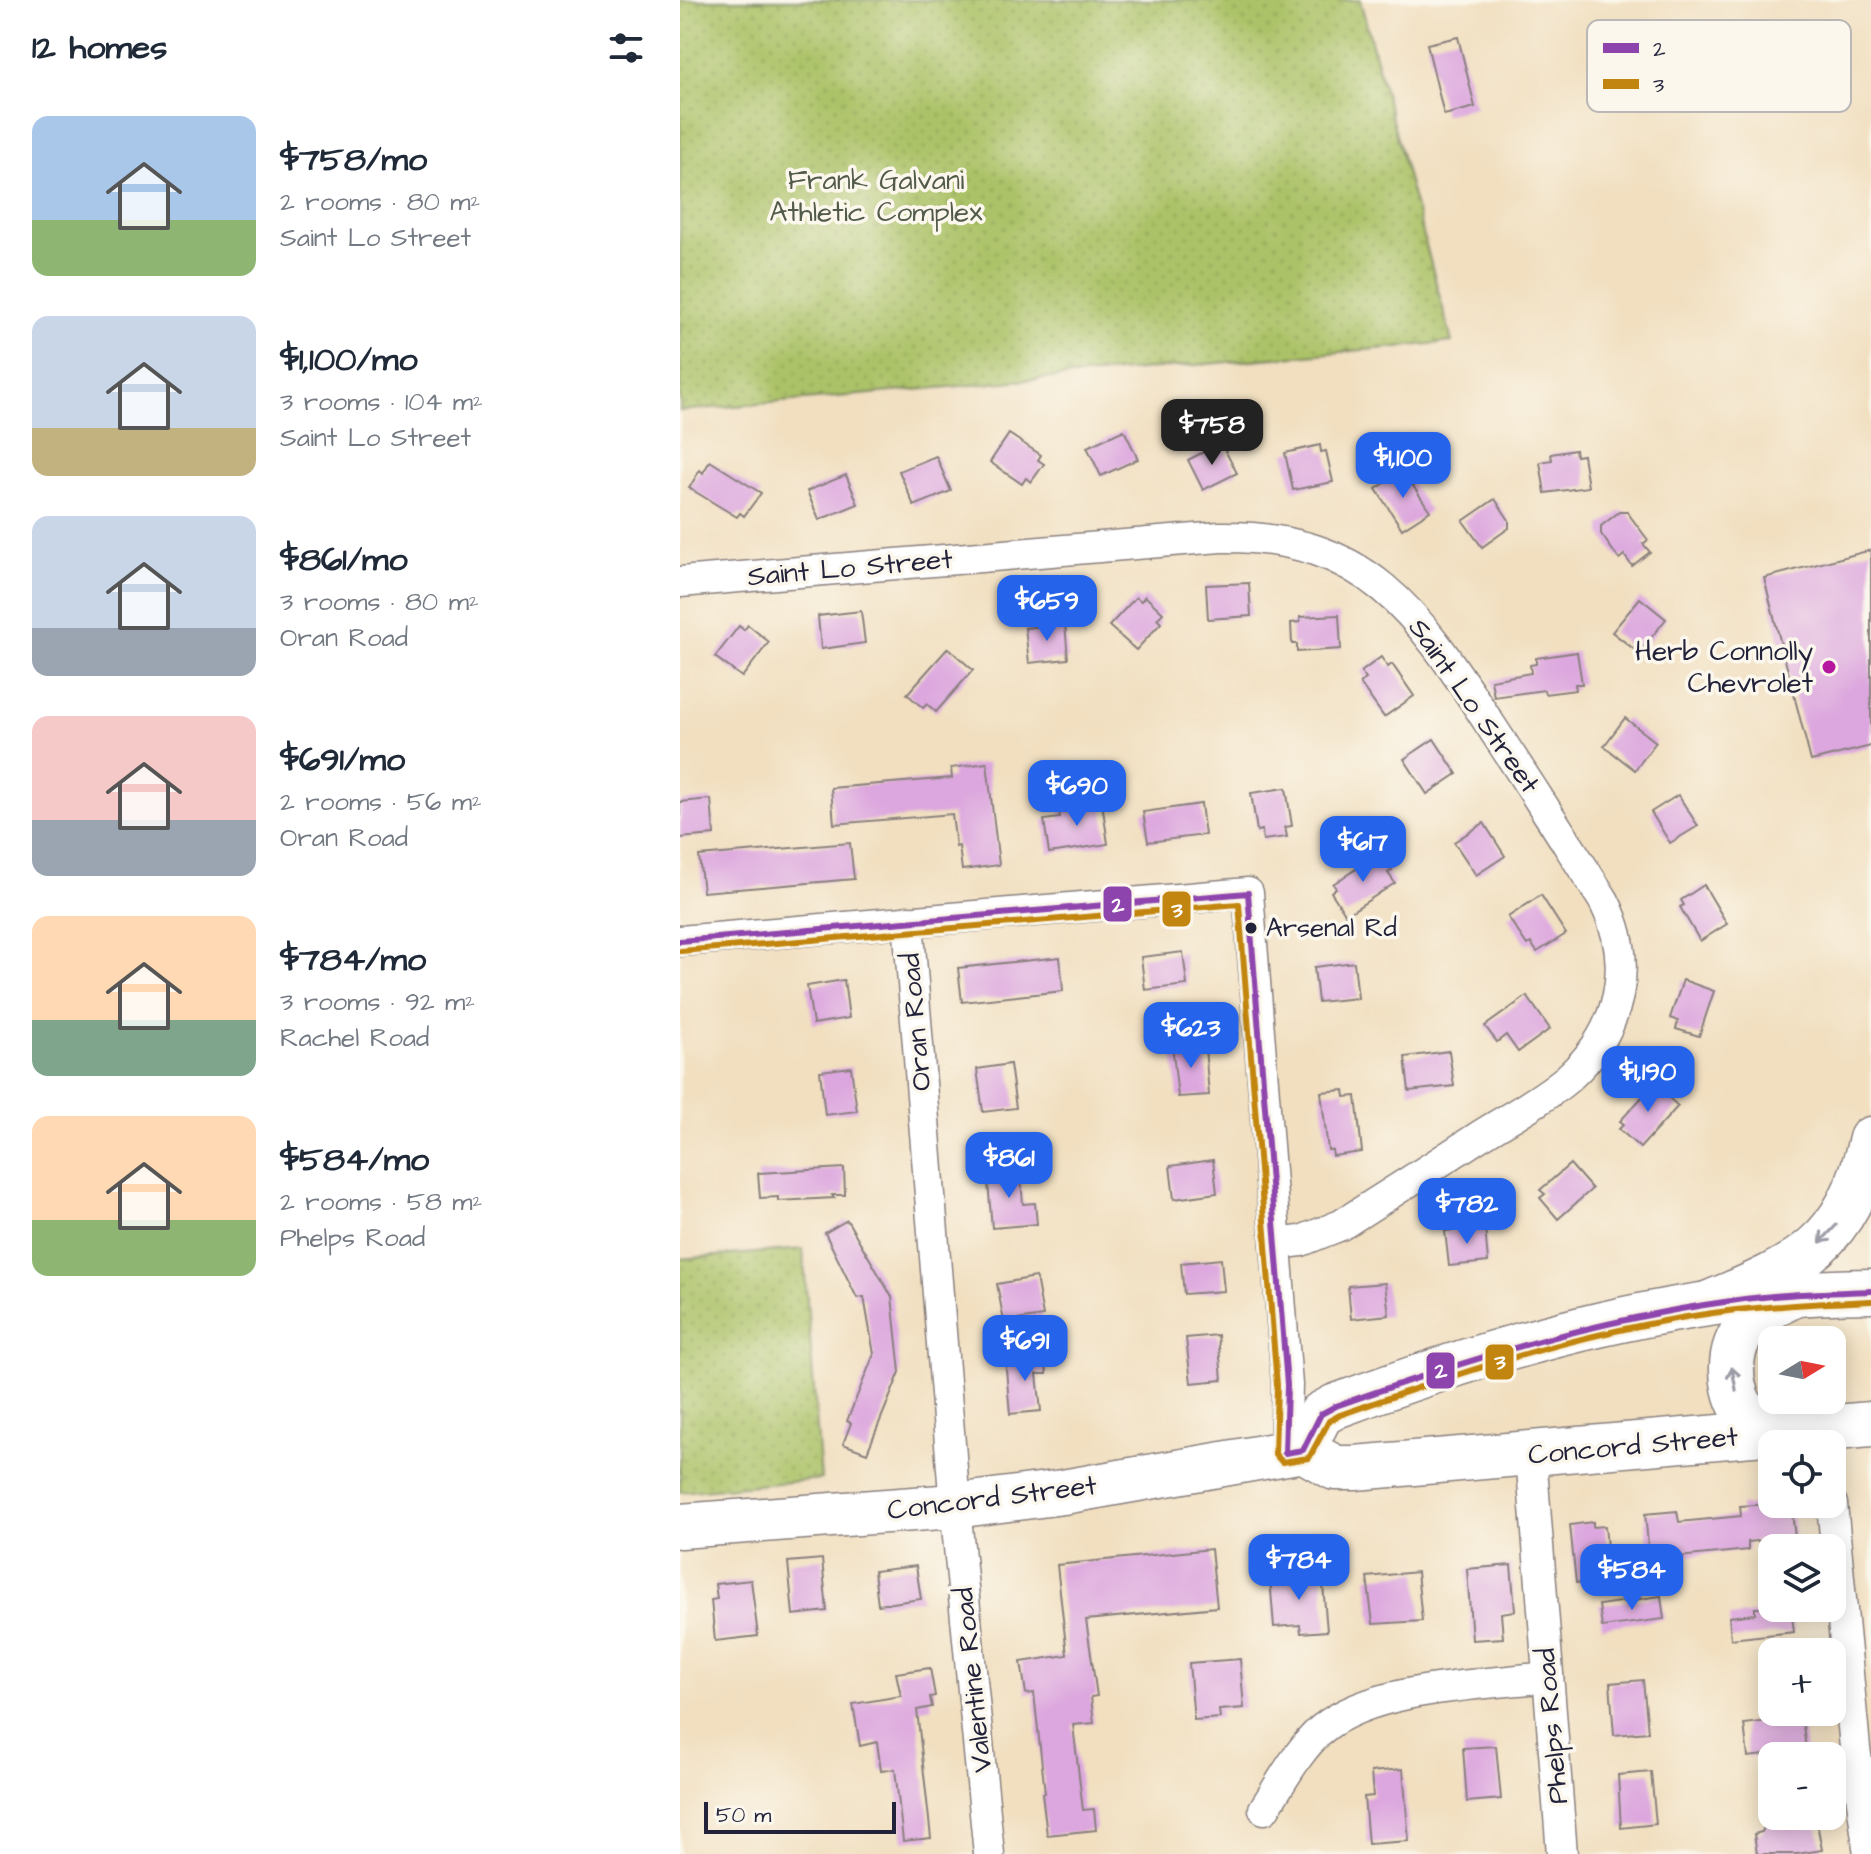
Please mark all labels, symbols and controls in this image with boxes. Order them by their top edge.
legend [1587,20,1851,112]
text: 12 homes [32,24,167,72]
icon: filters [604,26,648,70]
text: 2 [1653,34,1666,65]
text: 3 [1653,70,1664,101]
text: $758/mo [280,136,427,184]
icon: home [96,148,192,244]
park label: Frank Galvani Athletic Complex [770,161,983,232]
text: 2 rooms · 80 m² [280,184,480,220]
text: Saint Lo Street [280,220,471,256]
text: $1,100/mo [280,336,418,384]
icon: home [96,348,192,444]
text: 3 rooms · 104 m² [280,384,483,420]
pin: $758 [1165,399,1259,467]
text: $758 [1179,407,1245,443]
text: Saint Lo Street [280,420,471,456]
pin: $1,100 [1338,432,1468,500]
text: $1,100 [1374,440,1432,476]
text: $861/mo [280,536,408,584]
street label: Saint Lo Street [746,540,955,596]
icon: home [96,548,192,644]
pin: $659 [1000,575,1094,643]
text: $659 [1015,583,1079,619]
text: 3 rooms · 80 m² [280,584,479,620]
street label: Saint Lo Street [1399,611,1549,802]
text: Oran Road [280,620,408,656]
place label: Herb Connolly Chevrolet [1635,632,1814,703]
marker: Herb Connolly Chevrolet [1820,658,1838,676]
text: $691/mo [280,736,405,784]
icon: home [96,748,192,844]
pin: $690 [1030,760,1124,828]
text: $690 [1046,768,1108,804]
text: 2 rooms · 56 m² [280,784,482,820]
pin: $617 [1316,816,1410,884]
text: Oran Road [280,820,408,856]
text: $617 [1338,824,1388,860]
line badge: 2 [1102,885,1133,923]
text: 2 [1111,890,1125,921]
line badge: 3 [1161,890,1192,928]
text: 3 [1170,895,1183,926]
place label: Arsenal Rd [1266,910,1397,946]
marker: Arsenal Rd [1243,920,1259,936]
text: $784/mo [280,936,426,984]
icon: home [96,948,192,1044]
street label: Oran Road [891,952,941,1092]
text: 3 rooms · 92 m² [280,984,475,1020]
pin: $623 [1144,1002,1238,1070]
text: $623 [1162,1010,1220,1046]
text: Rachel Road [280,1020,429,1056]
pin: $1,190 [1583,1046,1713,1114]
text: $1,190 [1620,1054,1676,1090]
pin: $861 [962,1132,1056,1200]
text: $584/mo [280,1136,429,1184]
text: $861 [984,1140,1034,1176]
icon: home [96,1148,192,1244]
pin: $782 [1420,1178,1514,1246]
text: 2 rooms · 58 m² [280,1184,482,1220]
text: $782 [1436,1186,1498,1222]
text: Phelps Road [280,1220,425,1256]
one-way arrow [1819,1224,1838,1244]
pin: $691 [978,1315,1072,1383]
text: $691 [1001,1323,1049,1359]
north arrow [1758,1326,1846,1414]
map controls [1758,1326,1846,1830]
line badge: 3 [1484,1343,1515,1381]
text: 3 [1493,1347,1506,1378]
line badge: 2 [1425,1351,1456,1390]
text: 2 [1434,1356,1448,1387]
one-way arrow [1726,1367,1741,1393]
street label: Concord Street [1526,1417,1740,1475]
button: locate [1758,1430,1846,1518]
street label: Concord Street [885,1466,1099,1530]
pin: $784 [1252,1534,1346,1602]
button: layers [1758,1534,1846,1622]
text: $784 [1266,1542,1332,1578]
pin: $584 [1585,1544,1679,1612]
text: $584 [1598,1552,1666,1588]
street label: Valentine Road [944,1586,1002,1774]
button: + [1758,1638,1846,1726]
street label: Phelps Road [1526,1646,1578,1806]
button: − [1758,1742,1846,1830]
scale bar [704,1798,896,1834]
text: 50 m [716,1800,771,1831]

